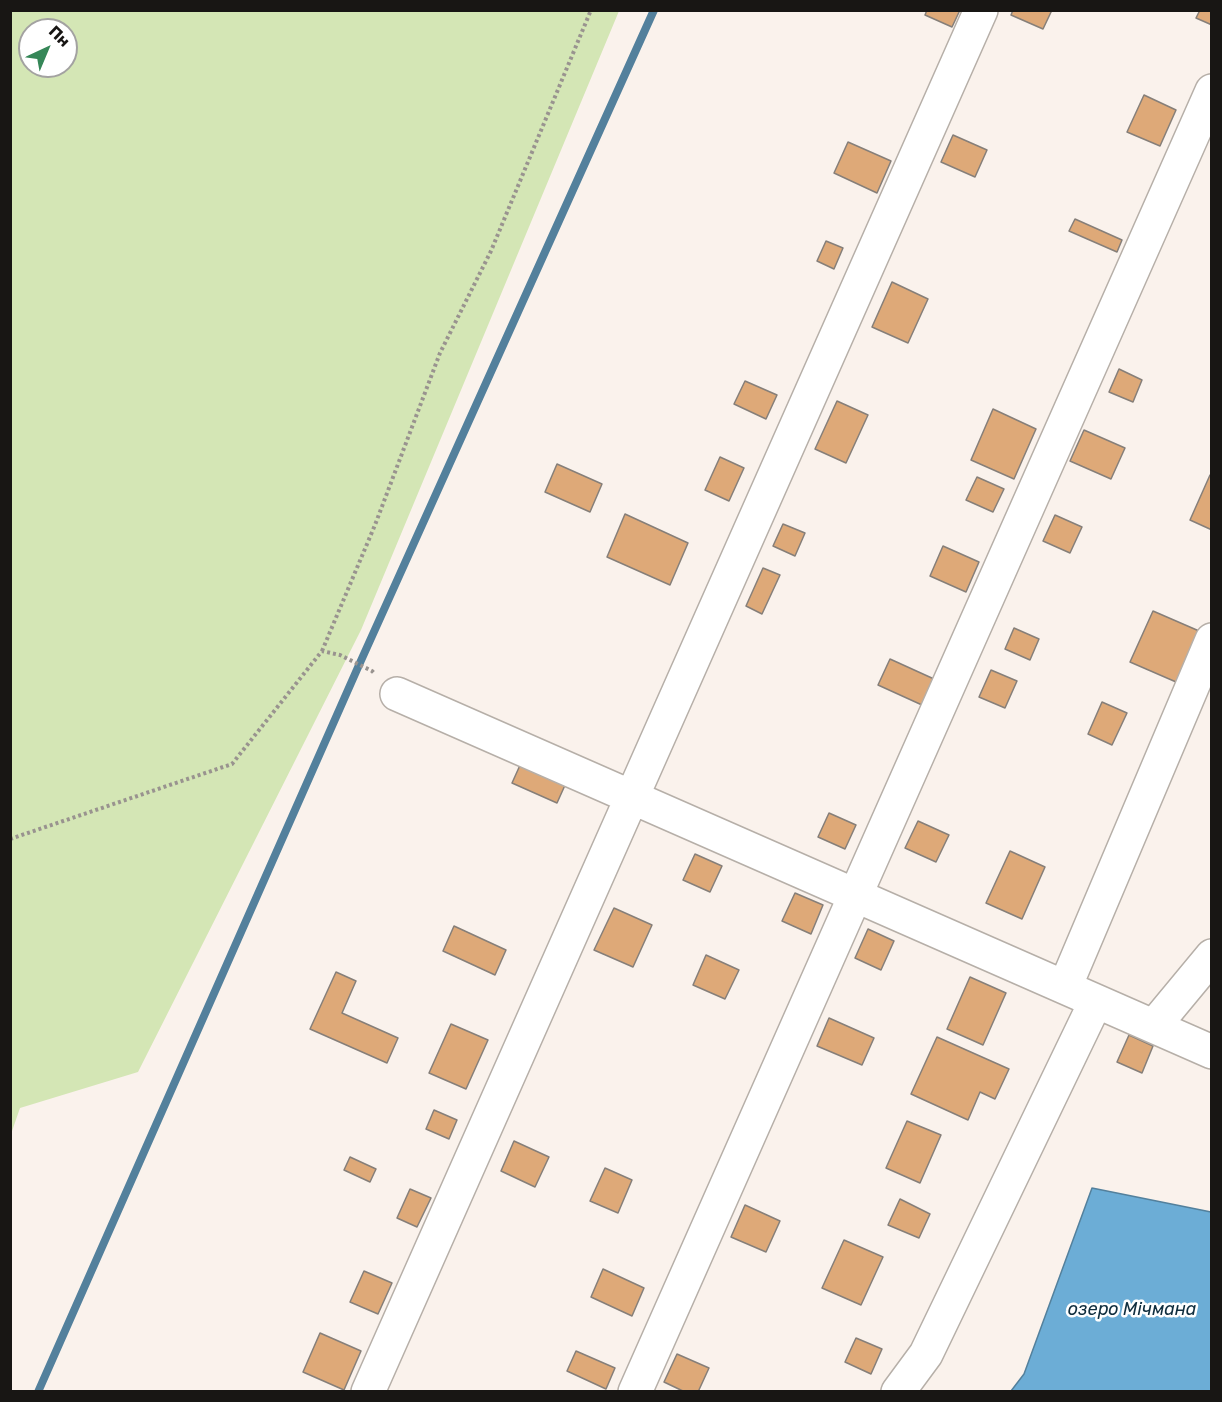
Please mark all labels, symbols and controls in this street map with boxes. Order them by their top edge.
north arrow [18,18,78,78]
text: Пн [45,22,74,51]
water label: озеро Мічмана [1068,1299,1196,1321]

